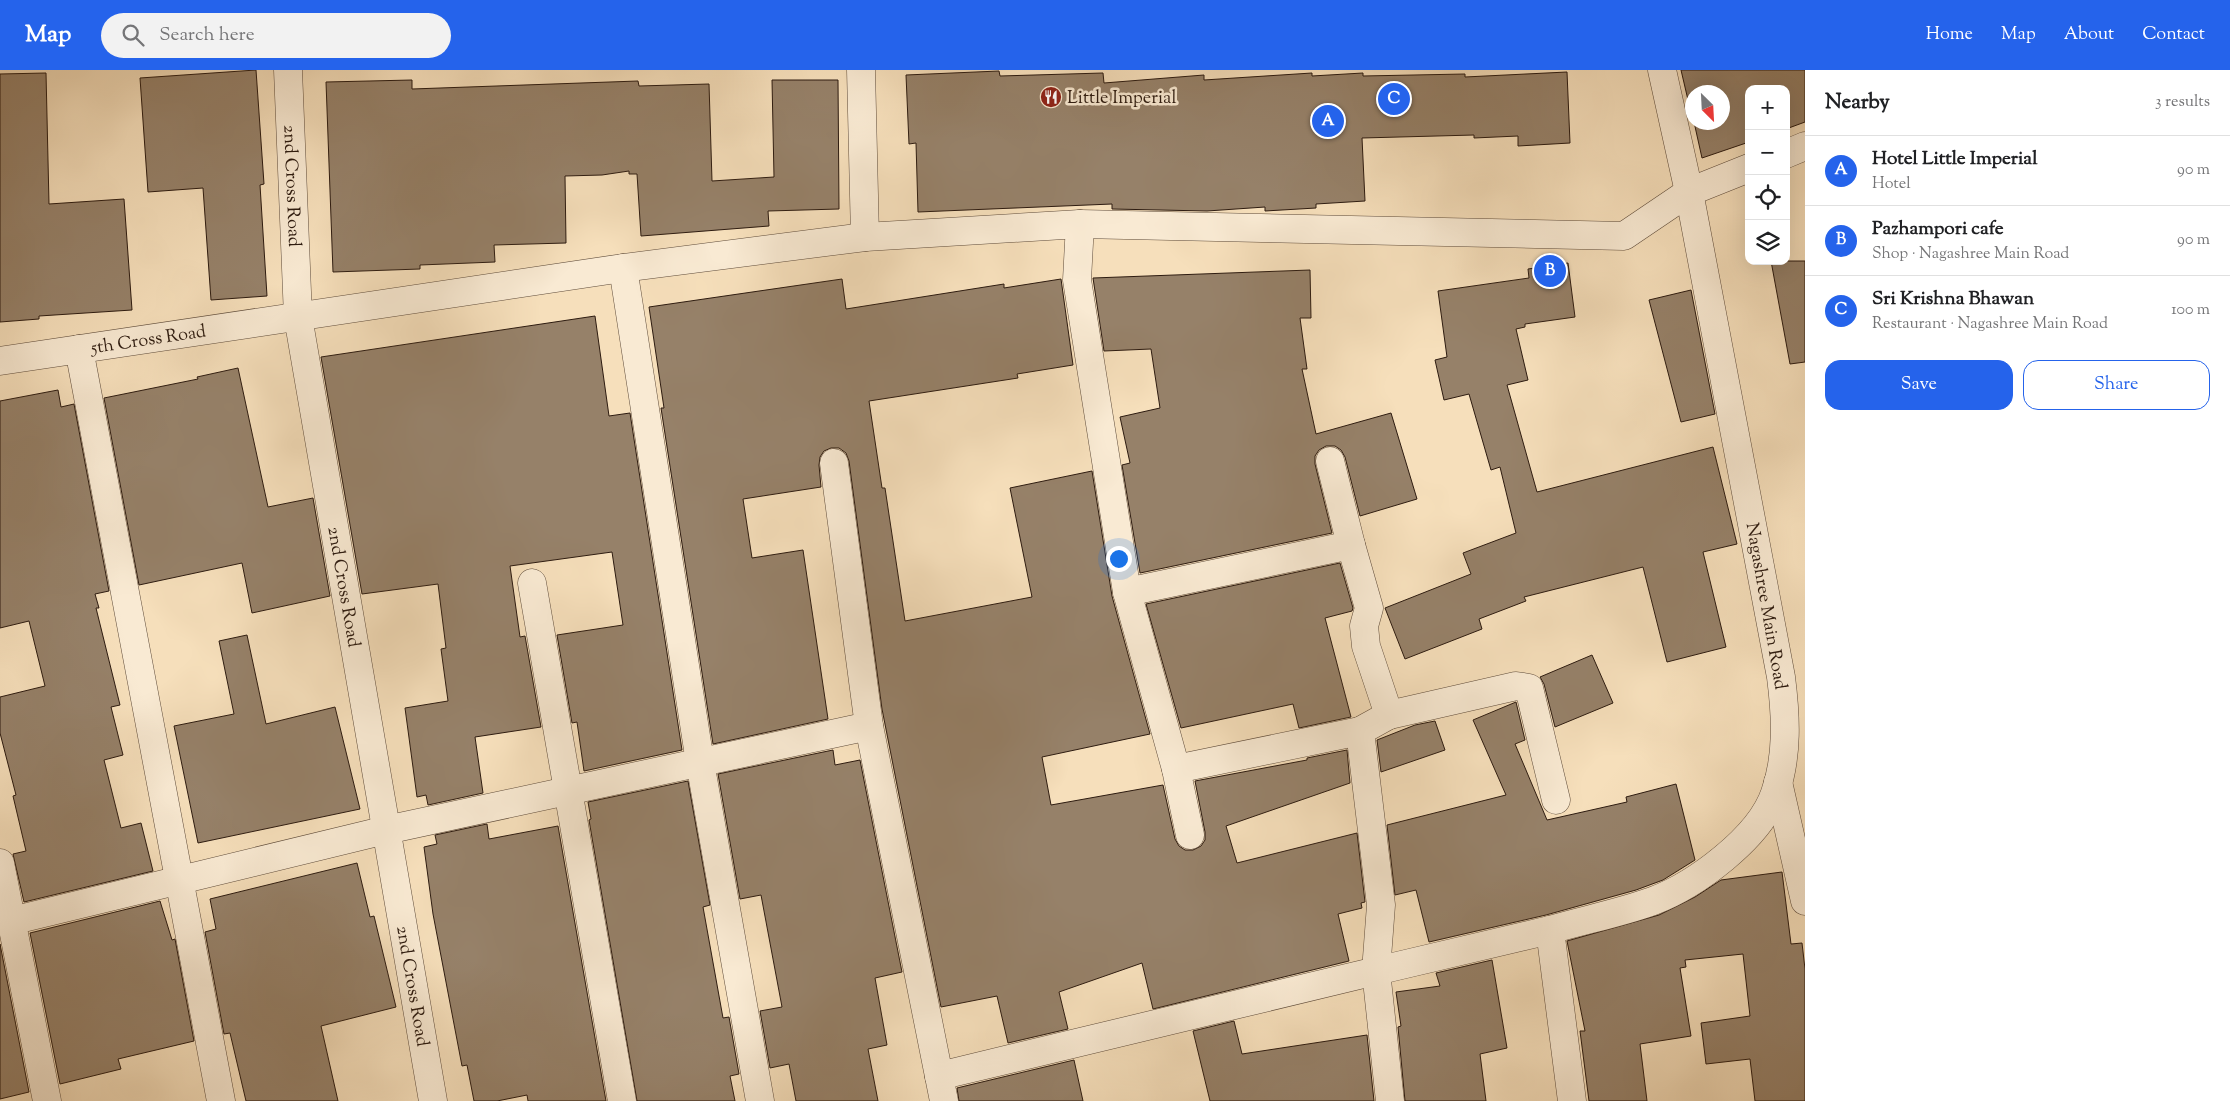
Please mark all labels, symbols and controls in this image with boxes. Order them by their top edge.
search box [101,13,451,58]
text: Map [25,18,71,52]
icon: search [119,21,147,49]
text: Search here [159,22,255,49]
text: Home [1926,22,1973,48]
text: Map [2001,22,2036,48]
text: About [2064,22,2114,48]
text: Contact [2142,22,2205,48]
pin: C [1378,80,1410,118]
restaurant icon: Little Imperial [1039,85,1063,109]
north arrow [1685,85,1730,130]
map controls [1745,85,1790,265]
button: + [1745,85,1790,130]
place label: Little Imperial [1067,86,1176,112]
text: Nearby [1825,88,1890,118]
text: 3 results [2155,91,2210,114]
pin: A [1312,102,1344,140]
street label: 2nd Cross Road [275,124,306,248]
button: − [1745,130,1790,175]
text: Hotel Little Imperial [1872,146,2037,173]
text: A [1835,159,1848,182]
text: 90 m [2177,159,2210,182]
text: Hotel [1872,173,1911,196]
button: locate [1745,175,1790,220]
text: Pazhampori cafe [1872,216,2004,243]
button: layers [1745,220,1790,265]
text: B [1836,229,1846,252]
text: 90 m [2177,229,2210,252]
text: Shop · Nagashree Main Road [1872,243,2069,266]
pin: B [1534,252,1566,290]
text: Sri Krishna Bhawan [1872,286,2034,313]
text: C [1835,299,1847,322]
text: 100 m [2171,299,2210,322]
text: Restaurant · Nagashree Main Road [1872,313,2108,336]
street label: 5th Cross Road [88,319,208,362]
button: Save [1825,360,2013,410]
button: Share [2023,360,2210,410]
street label: Nagashree Main Road [1738,521,1793,692]
street label: 2nd Cross Road [319,525,366,650]
your location [1106,546,1132,572]
street label: 2nd Cross Road [388,924,434,1049]

